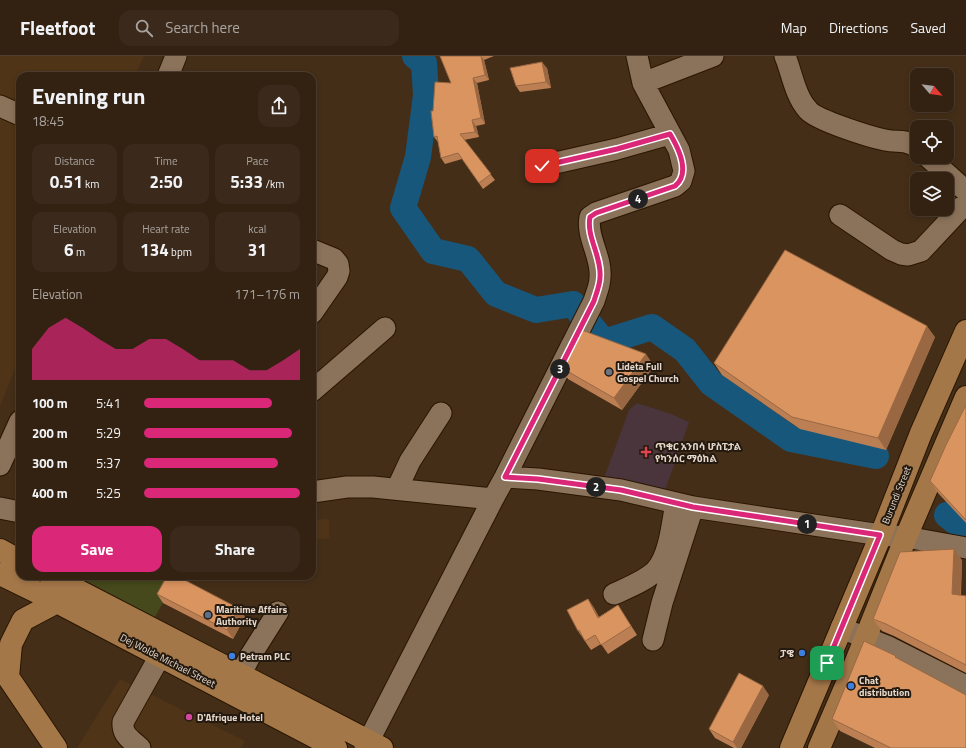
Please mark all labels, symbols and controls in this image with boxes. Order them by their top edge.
search box [119,10,399,46]
text: Fleetfoot [20,13,95,42]
text: Search here [165,16,240,39]
icon: search [133,17,155,39]
text: Map [781,17,807,38]
text: Directions [829,17,888,38]
text: Saved [910,17,946,38]
north arrow [910,68,954,112]
map controls [910,68,954,216]
text: Evening run [32,79,145,113]
button: share [258,85,300,127]
text: 18:45 [32,111,64,131]
button: locate [910,120,954,164]
pin [525,149,559,183]
text: Distance [55,153,95,169]
text: Time [155,153,177,169]
text: Pace [246,153,268,169]
icon: check [531,155,553,177]
text: 0.51 [50,169,83,195]
text: 2:50 [150,169,182,195]
text: 5:33 [230,169,263,195]
button: layers [910,172,954,216]
text: km [83,176,100,192]
text: /km [263,176,285,192]
pin: 4 [628,189,648,209]
text: 4 [635,191,641,207]
text: Elevation [53,221,96,237]
text: Heart rate [142,221,190,237]
text: kcal [248,221,266,237]
text: 6 [64,237,74,263]
text: 134 [140,237,169,263]
text: 31 [248,237,267,263]
text: m [74,244,85,260]
text: bpm [169,244,192,260]
text: Elevation [32,284,83,304]
text: 171–176 m [234,284,300,304]
pin: 3 [550,359,570,379]
place label: Lideta Full Gospel Church [617,359,679,386]
text: 3 [557,361,563,377]
marker: Lideta Full Gospel Church [604,367,614,377]
text: 100 m [32,393,68,413]
text: 5:41 [96,393,121,413]
text: 200 m [32,423,68,443]
text: 5:29 [96,423,121,443]
place label: ጥቁር አንበሳ ሆስፒታል የካንሰር ማዕከል [655,439,742,466]
marker: ጥቁር አንበሳ ሆስፒታል የካንሰር ማዕከል [640,446,652,458]
text: 300 m [32,453,68,473]
text: 5:37 [96,453,121,473]
street label: Burundi Street [878,464,915,526]
pin: 2 [586,477,606,497]
text: 2 [593,479,599,495]
text: 400 m [32,483,68,503]
text: 5:25 [96,483,121,503]
pin: 1 [797,514,817,534]
text: 1 [804,516,810,532]
button: Save [32,526,162,572]
button: Share [170,526,300,572]
place label: Maritime Affairs Authority [216,602,287,629]
marker: Maritime Affairs Authority [203,610,213,620]
street label: Dej Wolde Michael Street [117,630,219,691]
place label: ፓዌ [780,646,794,661]
pin [810,646,844,680]
marker: ፓዌ [797,648,807,658]
place label: Petram PLC [240,649,291,664]
marker: Petram PLC [227,651,237,661]
icon: arrive [816,652,838,674]
place label: Chat distribution [859,673,910,700]
marker: Chat distribution [846,681,856,691]
place label: D'Afrique Hotel [197,710,263,725]
marker: D'Afrique Hotel [184,712,194,722]

